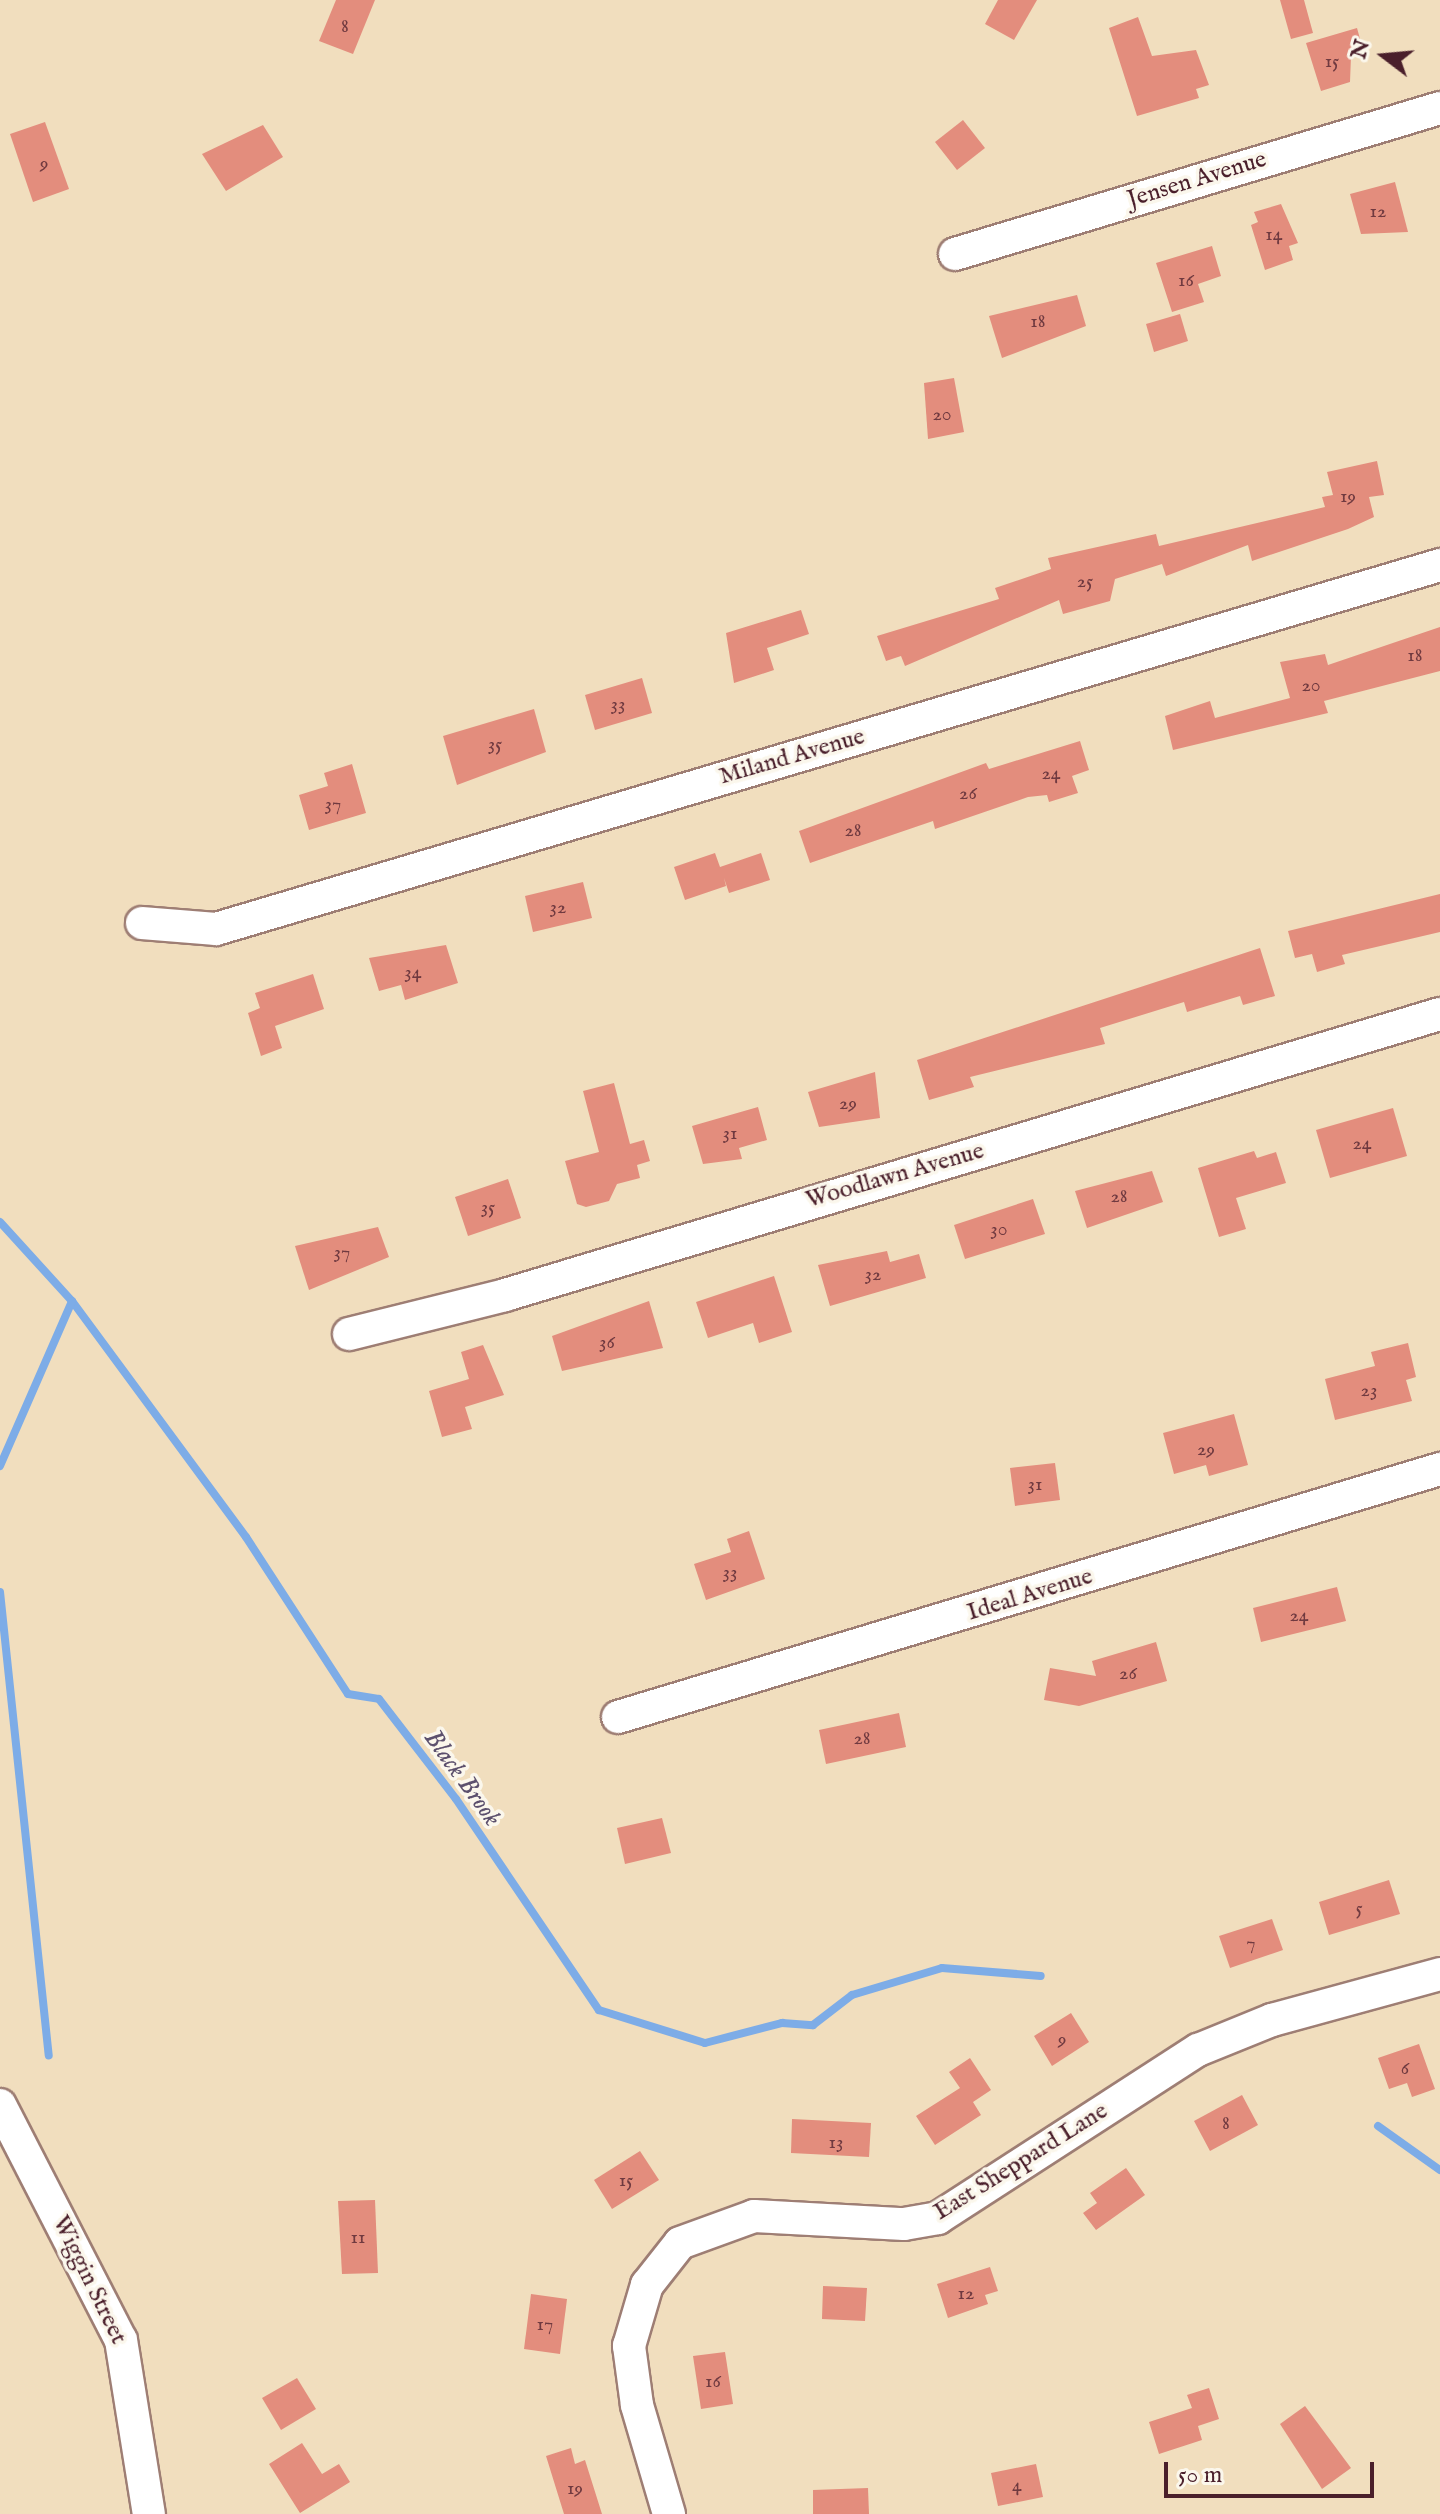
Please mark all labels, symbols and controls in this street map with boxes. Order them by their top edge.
house number: 8 [341,14,349,38]
north arrow [1344,16,1424,96]
text: N [1345,36,1377,62]
house number: 15 [1325,49,1339,73]
street label: Jensen Avenue [1124,145,1270,215]
house number: 9 [40,151,48,175]
house number: 12 [1370,199,1386,223]
house number: 14 [1265,222,1283,246]
house number: 16 [1178,268,1194,292]
house number: 18 [1030,309,1046,333]
house number: 20 [932,402,952,426]
house number: 19 [1340,484,1356,508]
house number: 25 [1077,569,1093,593]
house number: 18 [1407,643,1423,667]
house number: 20 [1301,673,1321,697]
house number: 33 [611,692,625,716]
street label: Miland Avenue [716,722,868,792]
house number: 35 [488,732,502,756]
house number: 24 [1041,761,1061,785]
house number: 26 [959,781,977,805]
house number: 37 [325,792,341,816]
house number: 28 [844,818,862,842]
house number: 32 [550,895,566,919]
house number: 34 [404,960,422,984]
house number: 29 [839,1091,857,1115]
house number: 31 [723,1121,737,1145]
house number: 24 [1352,1131,1372,1155]
street label: Woodlawn Avenue [803,1137,987,1215]
house number: 28 [1110,1184,1128,1208]
house number: 35 [481,1195,495,1219]
house number: 30 [990,1217,1008,1241]
house number: 37 [334,1240,350,1264]
house number: 32 [865,1262,881,1286]
house number: 36 [599,1330,615,1354]
house number: 23 [1361,1378,1377,1402]
house number: 29 [1197,1437,1215,1461]
house number: 31 [1028,1472,1042,1496]
house number: 33 [723,1560,737,1584]
street label: Ideal Avenue [964,1562,1096,1628]
house number: 24 [1289,1603,1309,1627]
house number: 26 [1119,1661,1137,1685]
water label: Black Brook [417,1724,507,1832]
house number: 28 [853,1726,871,1750]
house number: 5 [1355,1896,1363,1920]
house number: 7 [1246,1931,1256,1955]
house number: 9 [1058,2027,1066,2051]
house number: 6 [1401,2056,1409,2080]
street label: East Sheppard Lane [929,2097,1113,2227]
house number: 8 [1222,2111,1230,2135]
house number: 13 [829,2130,843,2154]
house number: 15 [619,2168,633,2192]
street label: Wiggin Street [45,2211,133,2349]
house number: 11 [351,2225,365,2249]
house number: 12 [958,2281,974,2305]
house number: 17 [537,2312,553,2336]
house number: 16 [705,2369,721,2393]
scale bar [1168,2446,1378,2496]
text: 50 m [1178,2460,1222,2491]
house number: 4 [1012,2473,1022,2497]
house number: 19 [567,2476,583,2500]

